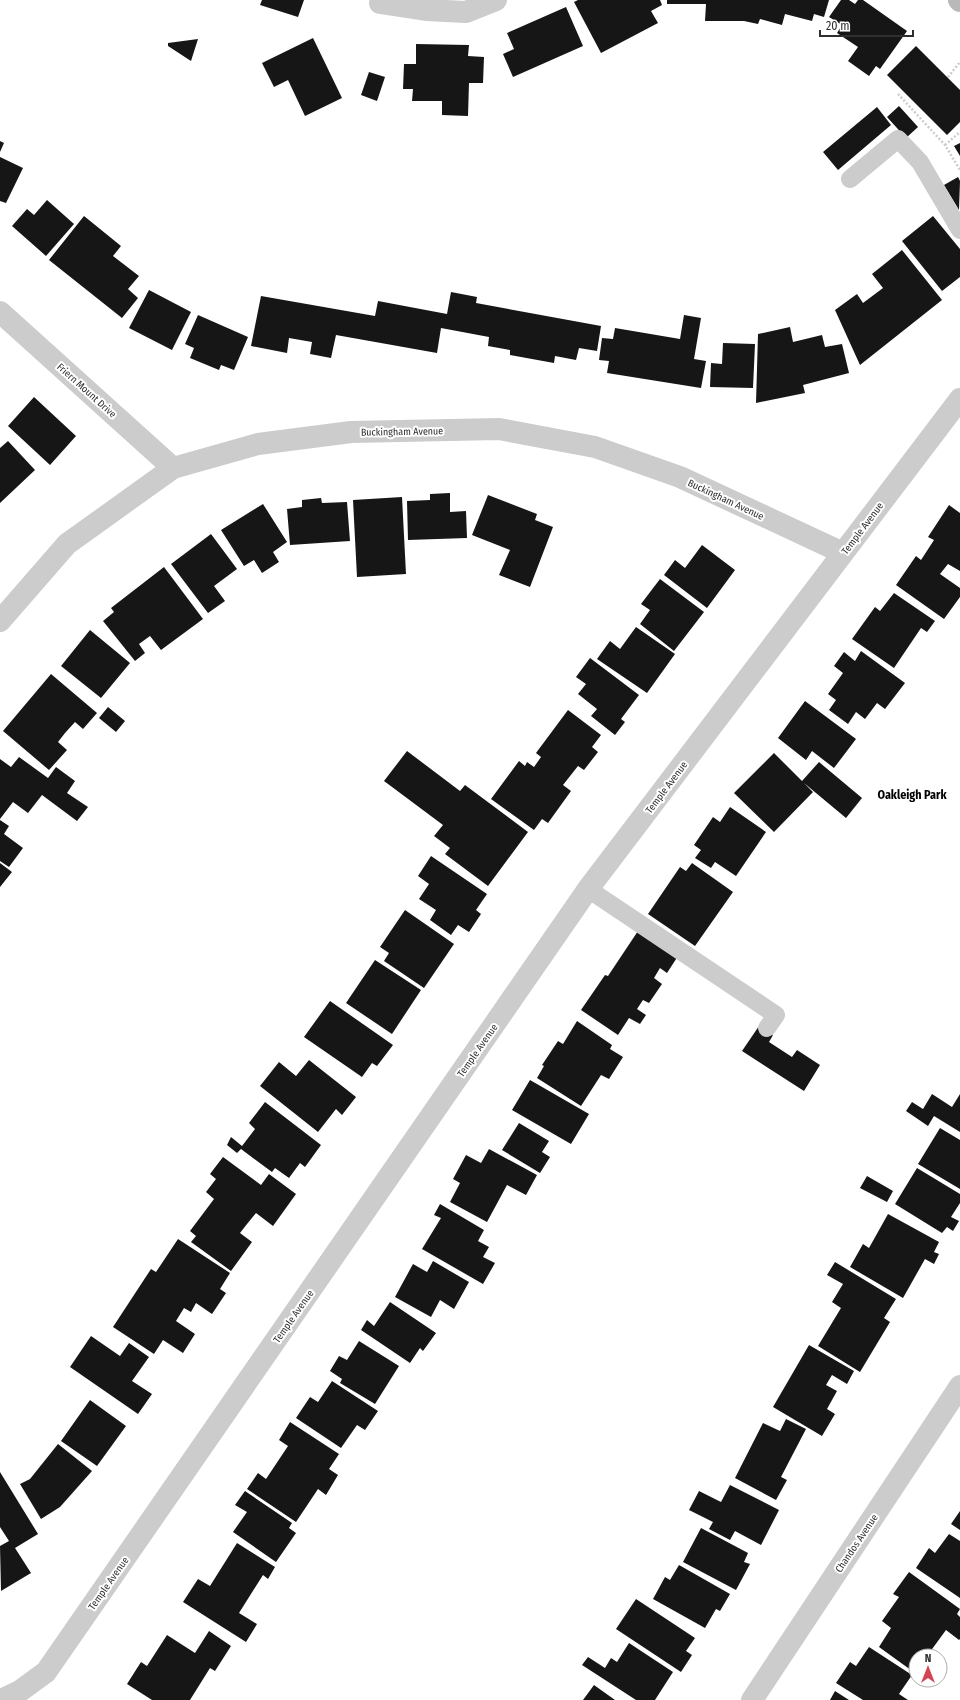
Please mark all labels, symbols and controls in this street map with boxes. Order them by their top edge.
scale bar [820,12,913,38]
text: 20 m [826,19,850,33]
street label: Friern Mount Drive [54,361,119,421]
street label: Buckingham Avenue [361,425,443,439]
street label: Buckingham Avenue [686,477,766,523]
street label: Temple Avenue [839,500,886,557]
street label: Temple Avenue [643,759,690,816]
district label: Oakleigh Park [877,788,947,802]
street label: Temple Avenue [455,1022,501,1079]
street label: Temple Avenue [271,1288,317,1345]
street label: Chandos Avenue [833,1512,881,1575]
street label: Temple Avenue [86,1555,132,1612]
north arrow [908,1648,948,1688]
text: N [925,1652,931,1665]

